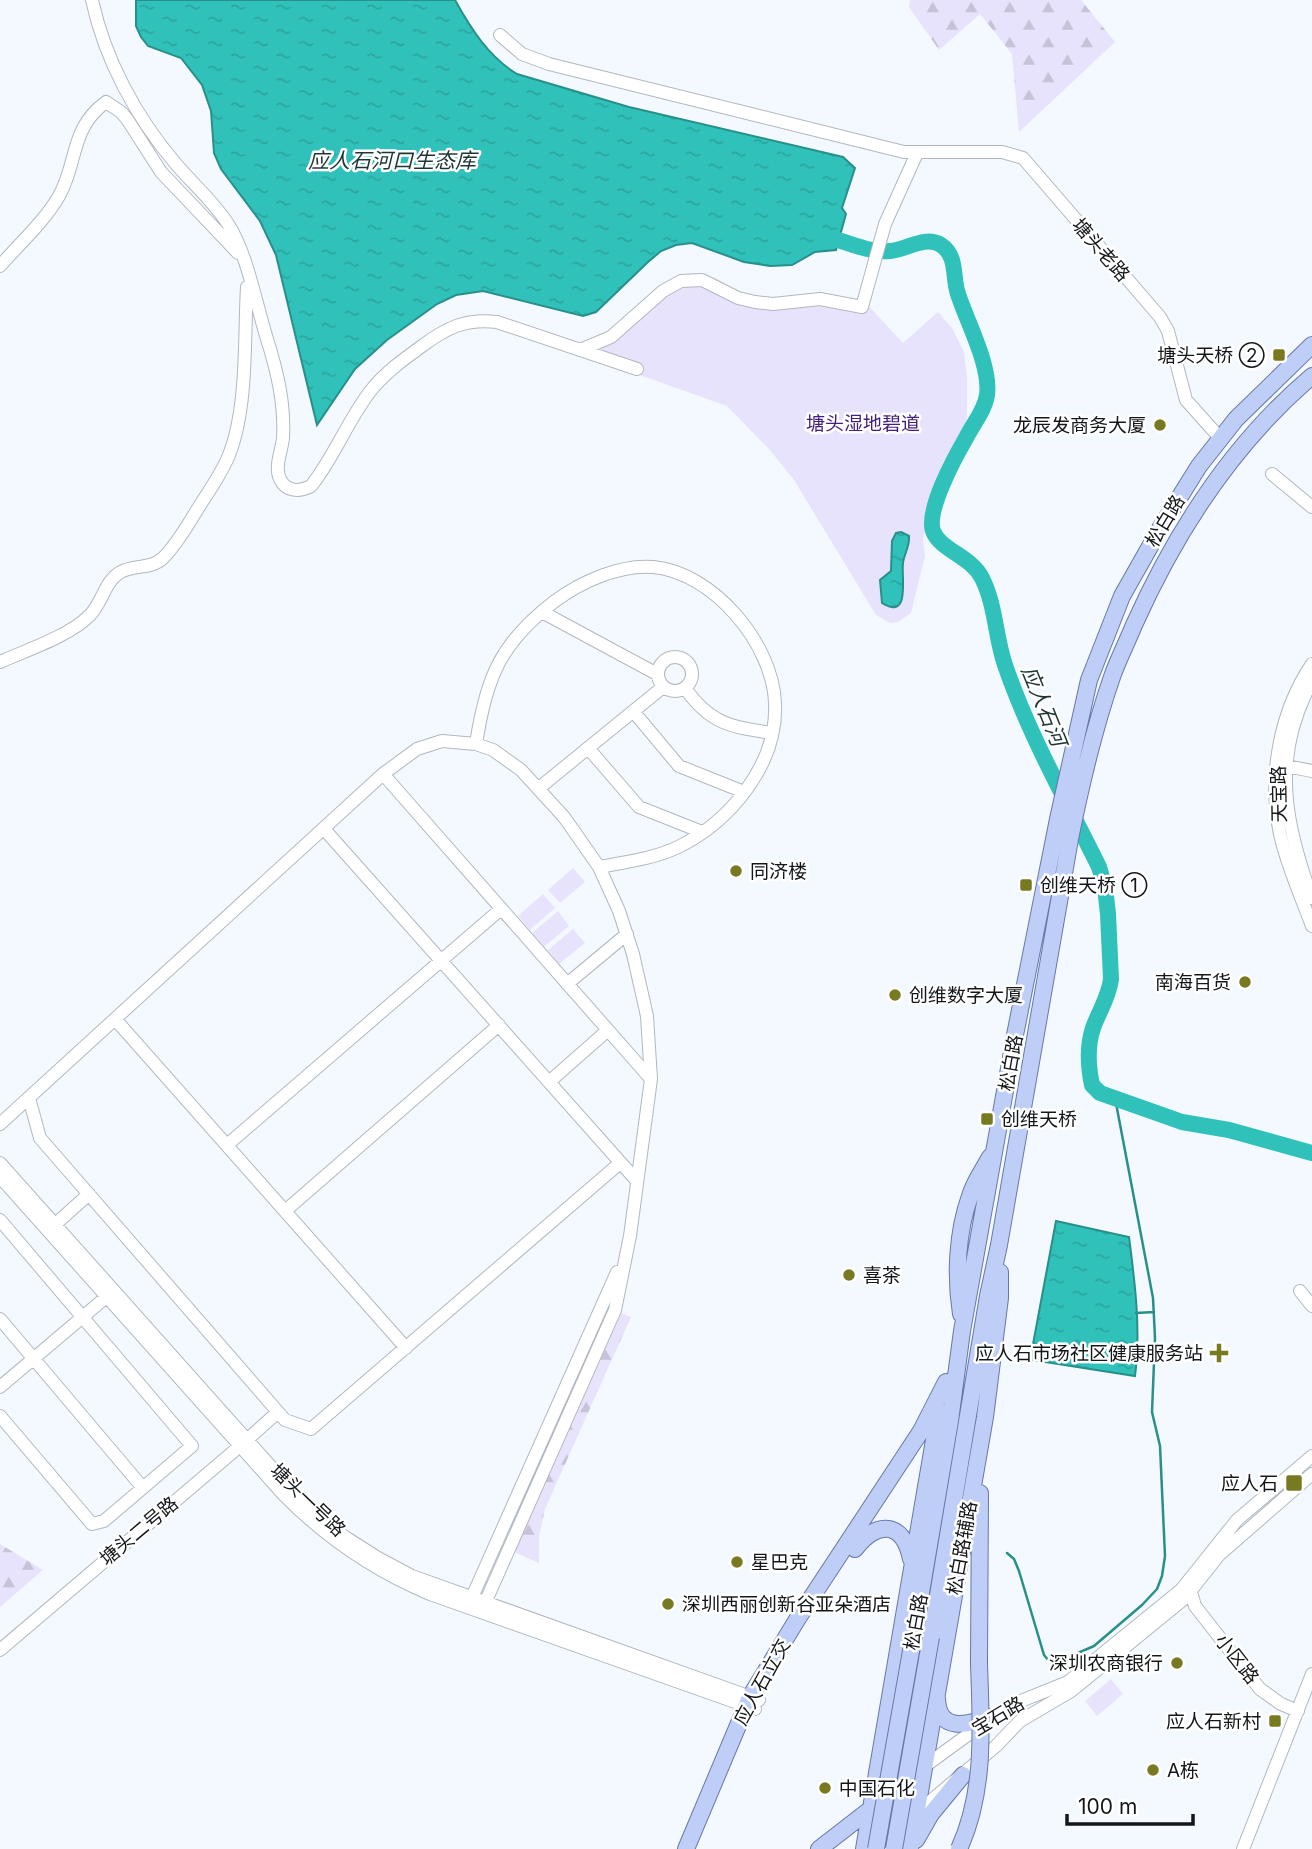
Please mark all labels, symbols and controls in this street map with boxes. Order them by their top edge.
water label: 应人石河口生态库 [308,148,479,173]
street label: 塘头老路 [1067,214,1135,286]
place label: 塘头天桥 ② [1157,342,1266,368]
marker: 塘头天桥 ② [1271,347,1287,363]
park label: 塘头湿地碧道 [806,412,920,435]
place label: 龙辰发商务大厦 [1013,414,1146,437]
marker: 龙辰发商务大厦 [1152,417,1168,433]
street label: 松白路 [1140,491,1190,551]
water label: 应人石河 [1017,662,1073,753]
street label: 天宝路 [1267,765,1291,823]
place label: 同济楼 [750,860,807,883]
marker: 同济楼 [728,863,744,879]
place label: 创维天桥 ① [1040,872,1148,898]
marker: 创维天桥 ① [1018,877,1034,893]
place label: 南海百货 [1155,971,1231,994]
marker: 南海百货 [1237,974,1253,990]
place label: 创维数字大厦 [909,984,1023,1007]
marker: 创维数字大厦 [887,987,903,1003]
street label: 松白路 [995,1033,1027,1093]
place label: 创维天桥 [1001,1108,1077,1131]
marker: 创维天桥 [979,1111,995,1127]
place label: 喜茶 [863,1264,901,1287]
marker: 喜茶 [841,1267,857,1283]
place label: 应人石市场社区健康服务站 [975,1342,1203,1365]
marker: 应人石市场社区健康服务站 [1209,1343,1229,1363]
street label: 塘头一号路 [266,1459,350,1541]
place label: 应人石 [1221,1472,1278,1495]
marker: 应人石 [1284,1473,1304,1493]
street label: 塘头二号路 [95,1492,183,1570]
street label: 松白路辅路 [942,1499,982,1597]
place label: 星巴克 [751,1551,808,1574]
marker: 星巴克 [729,1554,745,1570]
street label: 松白路 [900,1592,932,1652]
place label: 深圳西丽创新谷亚朵酒店 [682,1593,891,1616]
marker: 深圳西丽创新谷亚朵酒店 [660,1596,676,1612]
street label: 小区路 [1210,1629,1264,1689]
street label: 应人石立交 [729,1635,795,1729]
place label: 深圳农商银行 [1049,1652,1163,1675]
marker: 深圳农商银行 [1169,1655,1185,1671]
street label: 宝石路 [968,1691,1028,1741]
place label: 应人石新村 [1166,1710,1261,1733]
marker: 应人石新村 [1267,1713,1283,1729]
place label: A栋 [1167,1759,1199,1782]
marker: A栋 [1145,1762,1161,1778]
place label: 中国石化 [839,1777,915,1800]
marker: 中国石化 [817,1780,833,1796]
scale bar [1067,1783,1193,1827]
text: 100 m [1078,1794,1137,1819]

